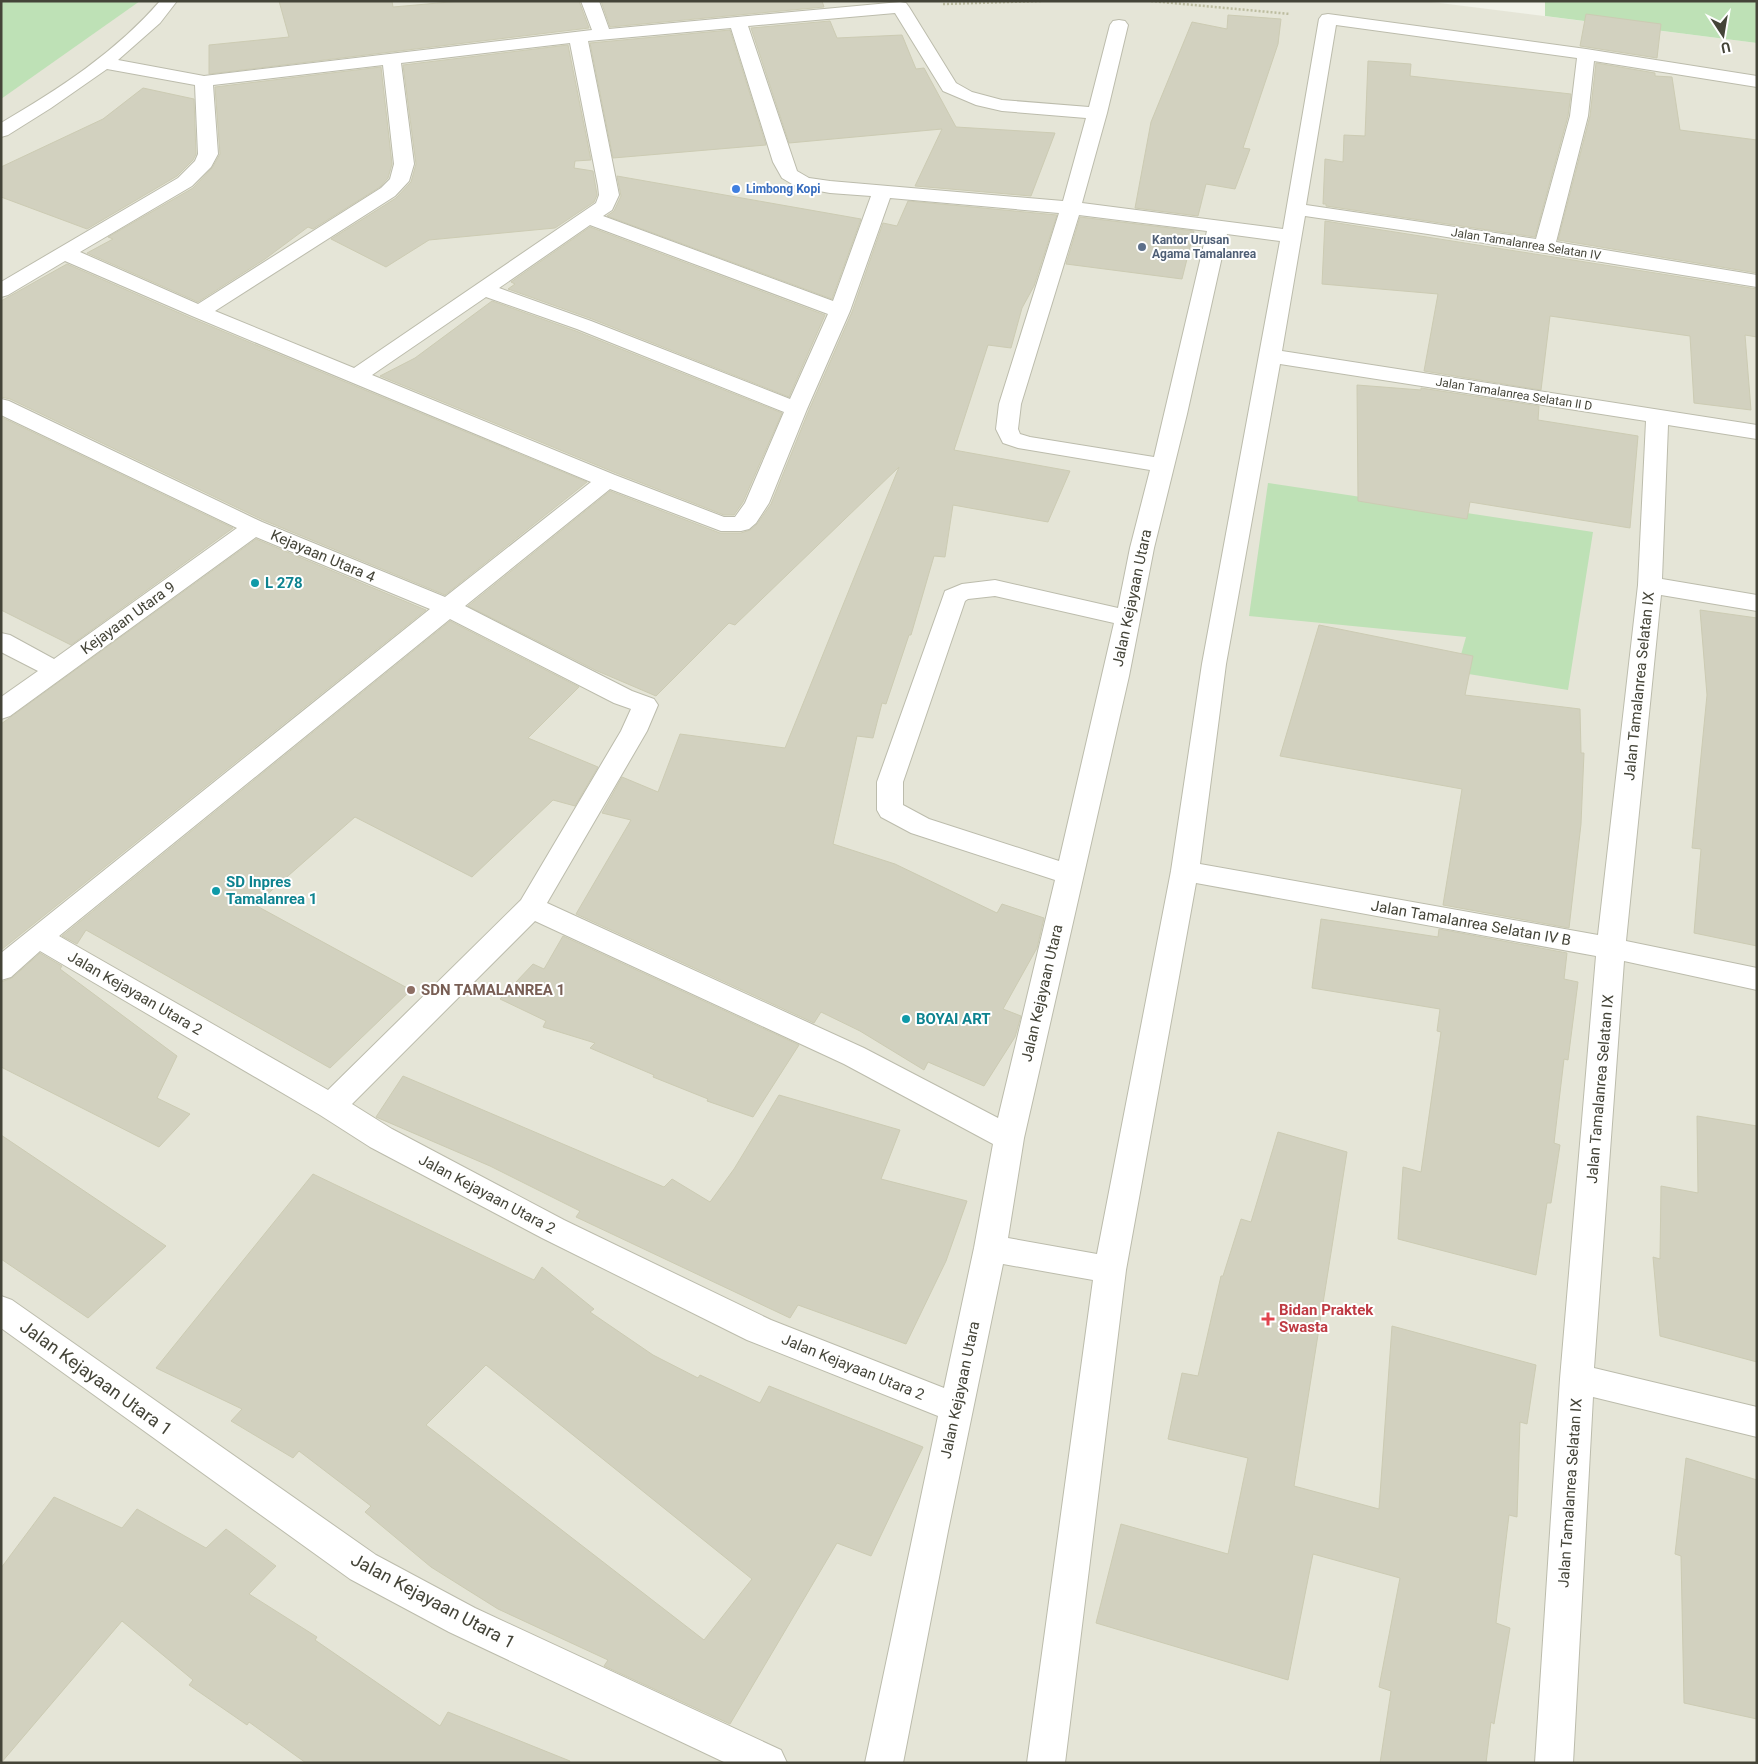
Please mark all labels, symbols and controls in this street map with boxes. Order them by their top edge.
north arrow [1698,10,1748,60]
text: U [1720,39,1732,57]
place label: Limbong Kopi [746,182,820,196]
marker: Limbong Kopi [730,183,742,195]
street label: Jalan Tamalanrea Selatan IV [1450,225,1602,263]
place label: Kantor Urusan Agama Tamalanrea [1152,233,1257,261]
marker: Kantor Urusan Agama Tamalanrea [1136,241,1148,253]
street label: Jalan Tamalanrea Selatan II D [1435,375,1593,413]
street label: Kejayaan Utara 4 [268,526,379,586]
street label: Jalan Kejayaan Utara [1109,528,1155,668]
place label: L 278 [265,574,303,592]
marker: L 278 [249,577,261,589]
street label: Kejayaan Utara 9 [77,578,179,658]
street label: Jalan Tamalanrea Selatan IX [1620,590,1658,781]
place label: SD Inpres Tamalanrea 1 [226,873,317,908]
marker: SD Inpres Tamalanrea 1 [210,885,222,897]
street label: Jalan Tamalanrea Selatan IV B [1370,897,1572,949]
street label: Jalan Kejayaan Utara [1017,923,1067,1063]
street label: Jalan Kejayaan Utara 2 [65,947,205,1039]
place label: SDN TAMALANREA 1 [421,981,565,999]
marker: SDN TAMALANREA 1 [405,984,417,996]
street label: Jalan Tamalanrea Selatan IX [1583,993,1617,1184]
place label: BOYAI ART [916,1010,991,1028]
marker: BOYAI ART [900,1013,912,1025]
street label: Jalan Kejayaan Utara 2 [416,1150,558,1238]
place label: Bidan Praktek Swasta [1279,1301,1374,1336]
marker: Bidan Praktek Swasta [1261,1312,1275,1326]
street label: Jalan Kejayaan Utara 1 [16,1315,176,1440]
street label: Jalan Kejayaan Utara [937,1320,983,1460]
street label: Jalan Kejayaan Utara 2 [779,1330,927,1404]
street label: Jalan Tamalanrea Selatan IX [1554,1397,1586,1588]
street label: Jalan Kejayaan Utara 1 [348,1548,519,1653]

